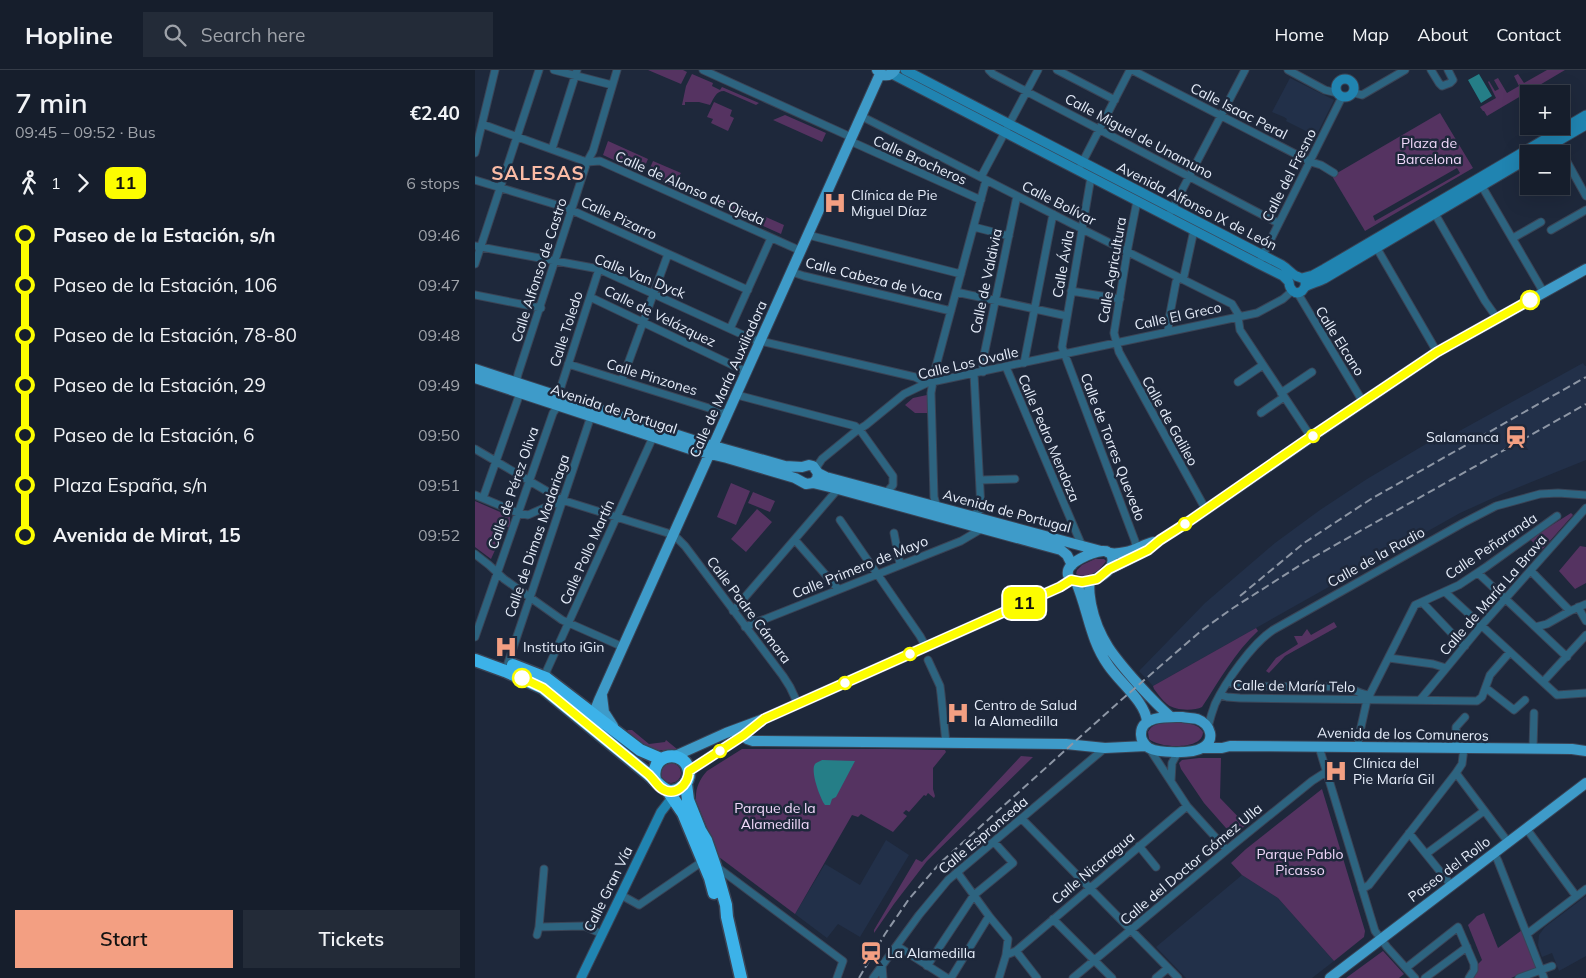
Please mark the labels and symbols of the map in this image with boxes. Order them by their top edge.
street label: Calle Isaac Peral [1187,79,1291,143]
street label: Calle Miguel de Unamuno [1062,89,1216,183]
street label: Calle del Fresno [1258,125,1320,225]
street label: Calle Brocheros [870,131,970,189]
park label: Plaza de Barcelona [1396,134,1462,168]
street label: Calle de Alonso de Ojeda [612,147,768,229]
street label: Avenida Alfonso IX de León [1114,158,1280,254]
district label: SALESAS [491,161,585,185]
street label: Calle Bolívar [1019,177,1100,230]
place label: Clínica de Pie Miguel Díaz [851,186,937,220]
hospital icon: Clínica de Pie Miguel Díaz [822,190,848,216]
street label: Calle Pizarro [578,193,660,243]
street label: Calle Alfonso de Castro [507,196,571,344]
street label: Calle Agricultura [1094,216,1130,324]
street label: Calle de Valdivia [966,227,1006,335]
street label: Calle Ávila [1048,229,1078,299]
street label: Calle Van Dyck [592,250,689,303]
street label: Calle Cabeza de Vaca [803,253,945,305]
street label: Calle de Velázquez [601,281,719,351]
street label: Calle Toledo [545,289,587,369]
unlabelled marker [1520,290,1540,310]
street label: Calle de María Auxiliadora [685,298,771,460]
street label: Calle El Greco [1133,298,1223,334]
street label: Calle Elcano [1312,303,1368,379]
street label: Calle Los Ovalle [916,343,1020,383]
street label: Calle Pinzones [604,355,700,399]
street label: Calle Pedro Mendoza [1014,371,1084,505]
street label: Calle de Torres Quevedo [1077,371,1149,523]
street label: Calle de Galileo [1138,373,1202,469]
street label: Avenida de Portugal [548,380,680,438]
street label: Calle de Pérez Oliva [484,424,542,552]
station icon: Salamanca [1503,424,1529,450]
place label: Salamanca [1426,428,1499,446]
unlabelled marker [1306,429,1320,443]
street label: Calle de Dimas Madariaga [501,452,573,620]
street label: Avenida de Portugal [941,485,1073,537]
street label: Calle Pollo Martín [556,497,618,607]
street label: Calle Peñaranda [1442,509,1540,583]
unlabelled marker [1178,517,1192,531]
street label: Calle de la Radio [1324,523,1428,591]
street label: Calle de María La Brava [1436,531,1550,659]
street label: Calle Primero de Mayo [789,532,931,602]
street label: Calle Padre Cámara [703,553,795,667]
line badge: 11 [1001,587,1047,619]
hospital icon: Instituto iGin [493,634,519,660]
place label: Instituto iGin [523,638,605,656]
unlabelled marker [903,647,917,661]
unlabelled marker [512,668,532,688]
unlabelled marker [838,676,852,690]
street label: Calle de María Telo [1233,676,1355,696]
place label: Centro de Salud la Alamedilla [974,696,1077,730]
hospital icon: Centro de Salud la Alamedilla [945,700,971,726]
street label: Avenida de los Comuneros [1317,724,1489,744]
unlabelled marker [713,744,727,758]
place label: Clínica del Pie María Gil [1353,754,1435,788]
hospital icon: Clínica del Pie María Gil [1323,758,1349,784]
street label: Calle Espronceda [934,792,1032,878]
park label: Parque de la Alamedilla [734,799,816,833]
street label: Calle del Doctor Gómez Ulla [1116,799,1266,929]
street label: Calle Nicaragua [1048,828,1138,908]
street label: Paseo del Rollo [1404,832,1494,906]
street label: Calle Gran Vía [580,843,636,935]
park label: Parque Pablo Picasso [1257,845,1343,879]
station icon: La Alamedilla [858,940,884,966]
place label: La Alamedilla [887,944,975,962]

